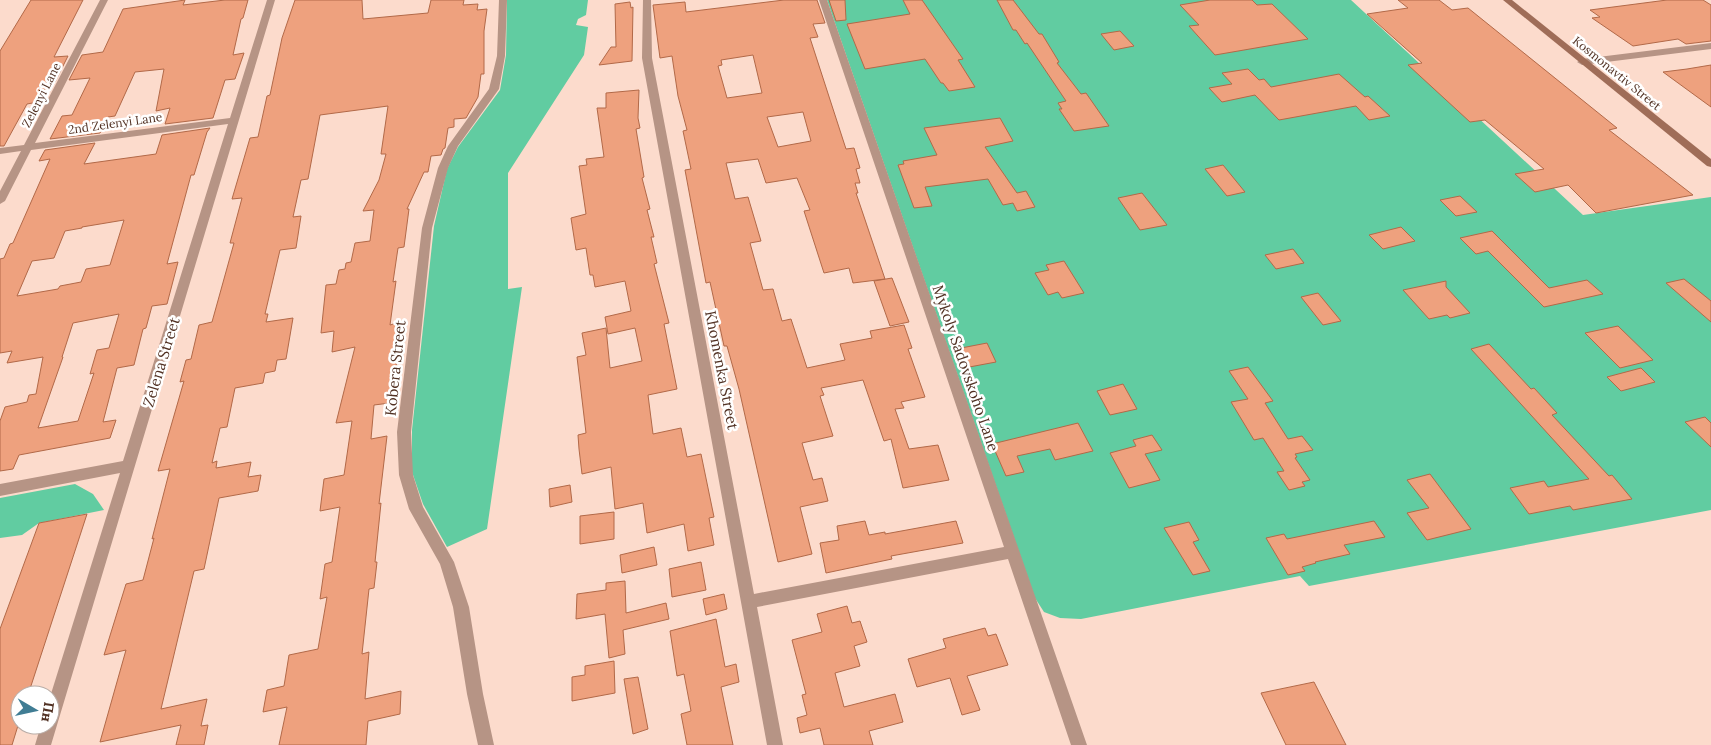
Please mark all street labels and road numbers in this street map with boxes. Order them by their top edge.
street label: Kosmonavtiv Street [1570,33,1664,113]
street label: Zelenyi Lane [18,60,64,130]
street label: 2nd Zelenyi Lane [67,109,164,137]
street label: Mykoly Sadovskoho Lane [929,282,1003,454]
street label: Khomenka Street [701,309,743,431]
street label: Zelena Street [138,315,184,409]
street label: Kobera Street [381,319,409,417]

